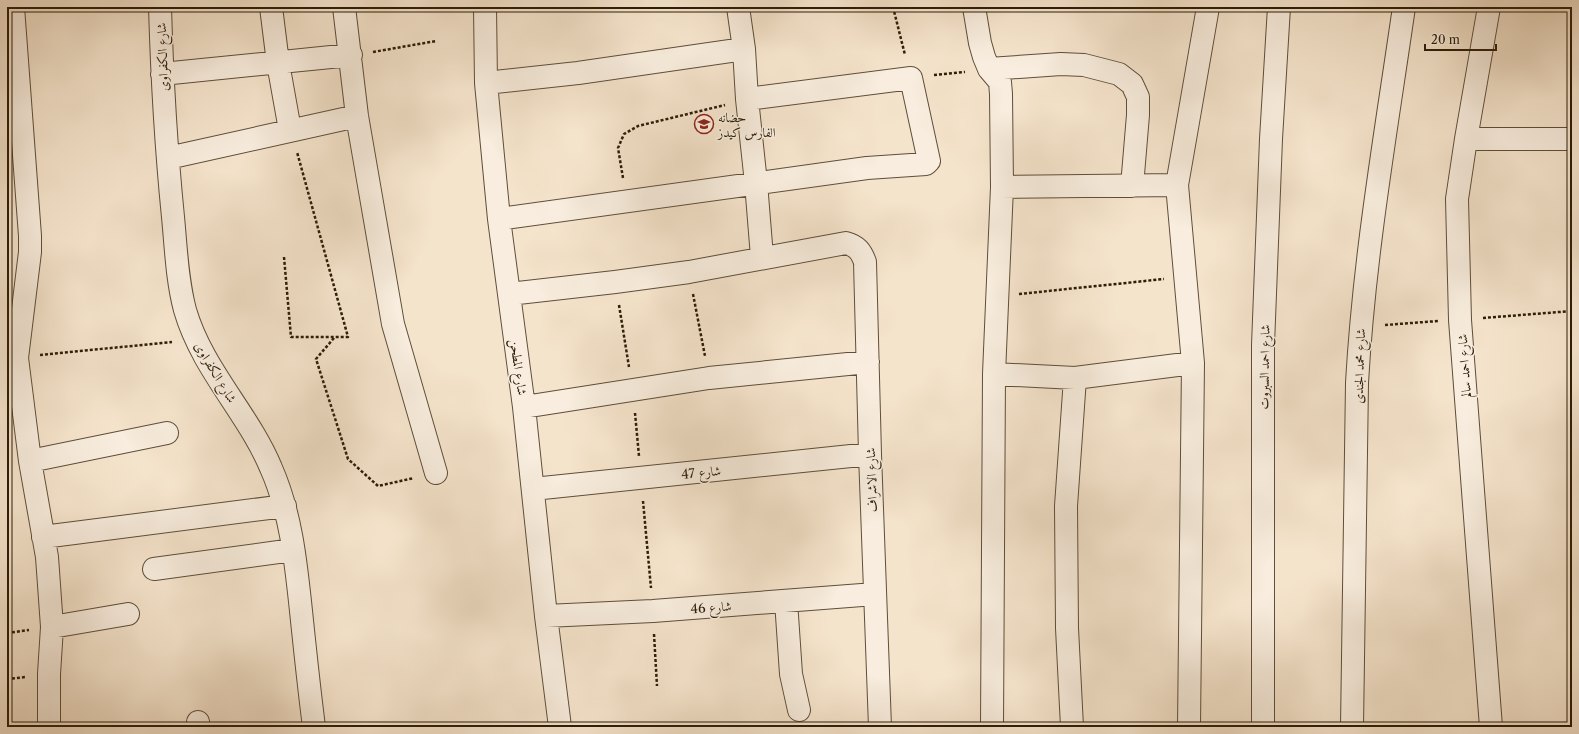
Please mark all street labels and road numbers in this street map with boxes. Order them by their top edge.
street label: شارع الكفراوى [153,22,175,92]
street label: شارع احمد السبروت [1255,324,1277,410]
street label: شارع محمد الجندى [1350,328,1372,404]
street label: شارع احمد سالم [1454,333,1478,398]
street label: شارع المطحن [503,338,531,397]
street label: شارع الكفراوى [188,339,241,408]
street label: شارع الاشراف [862,447,884,512]
street label: شارع 47 [680,462,722,486]
street label: شارع 46 [690,598,732,620]

